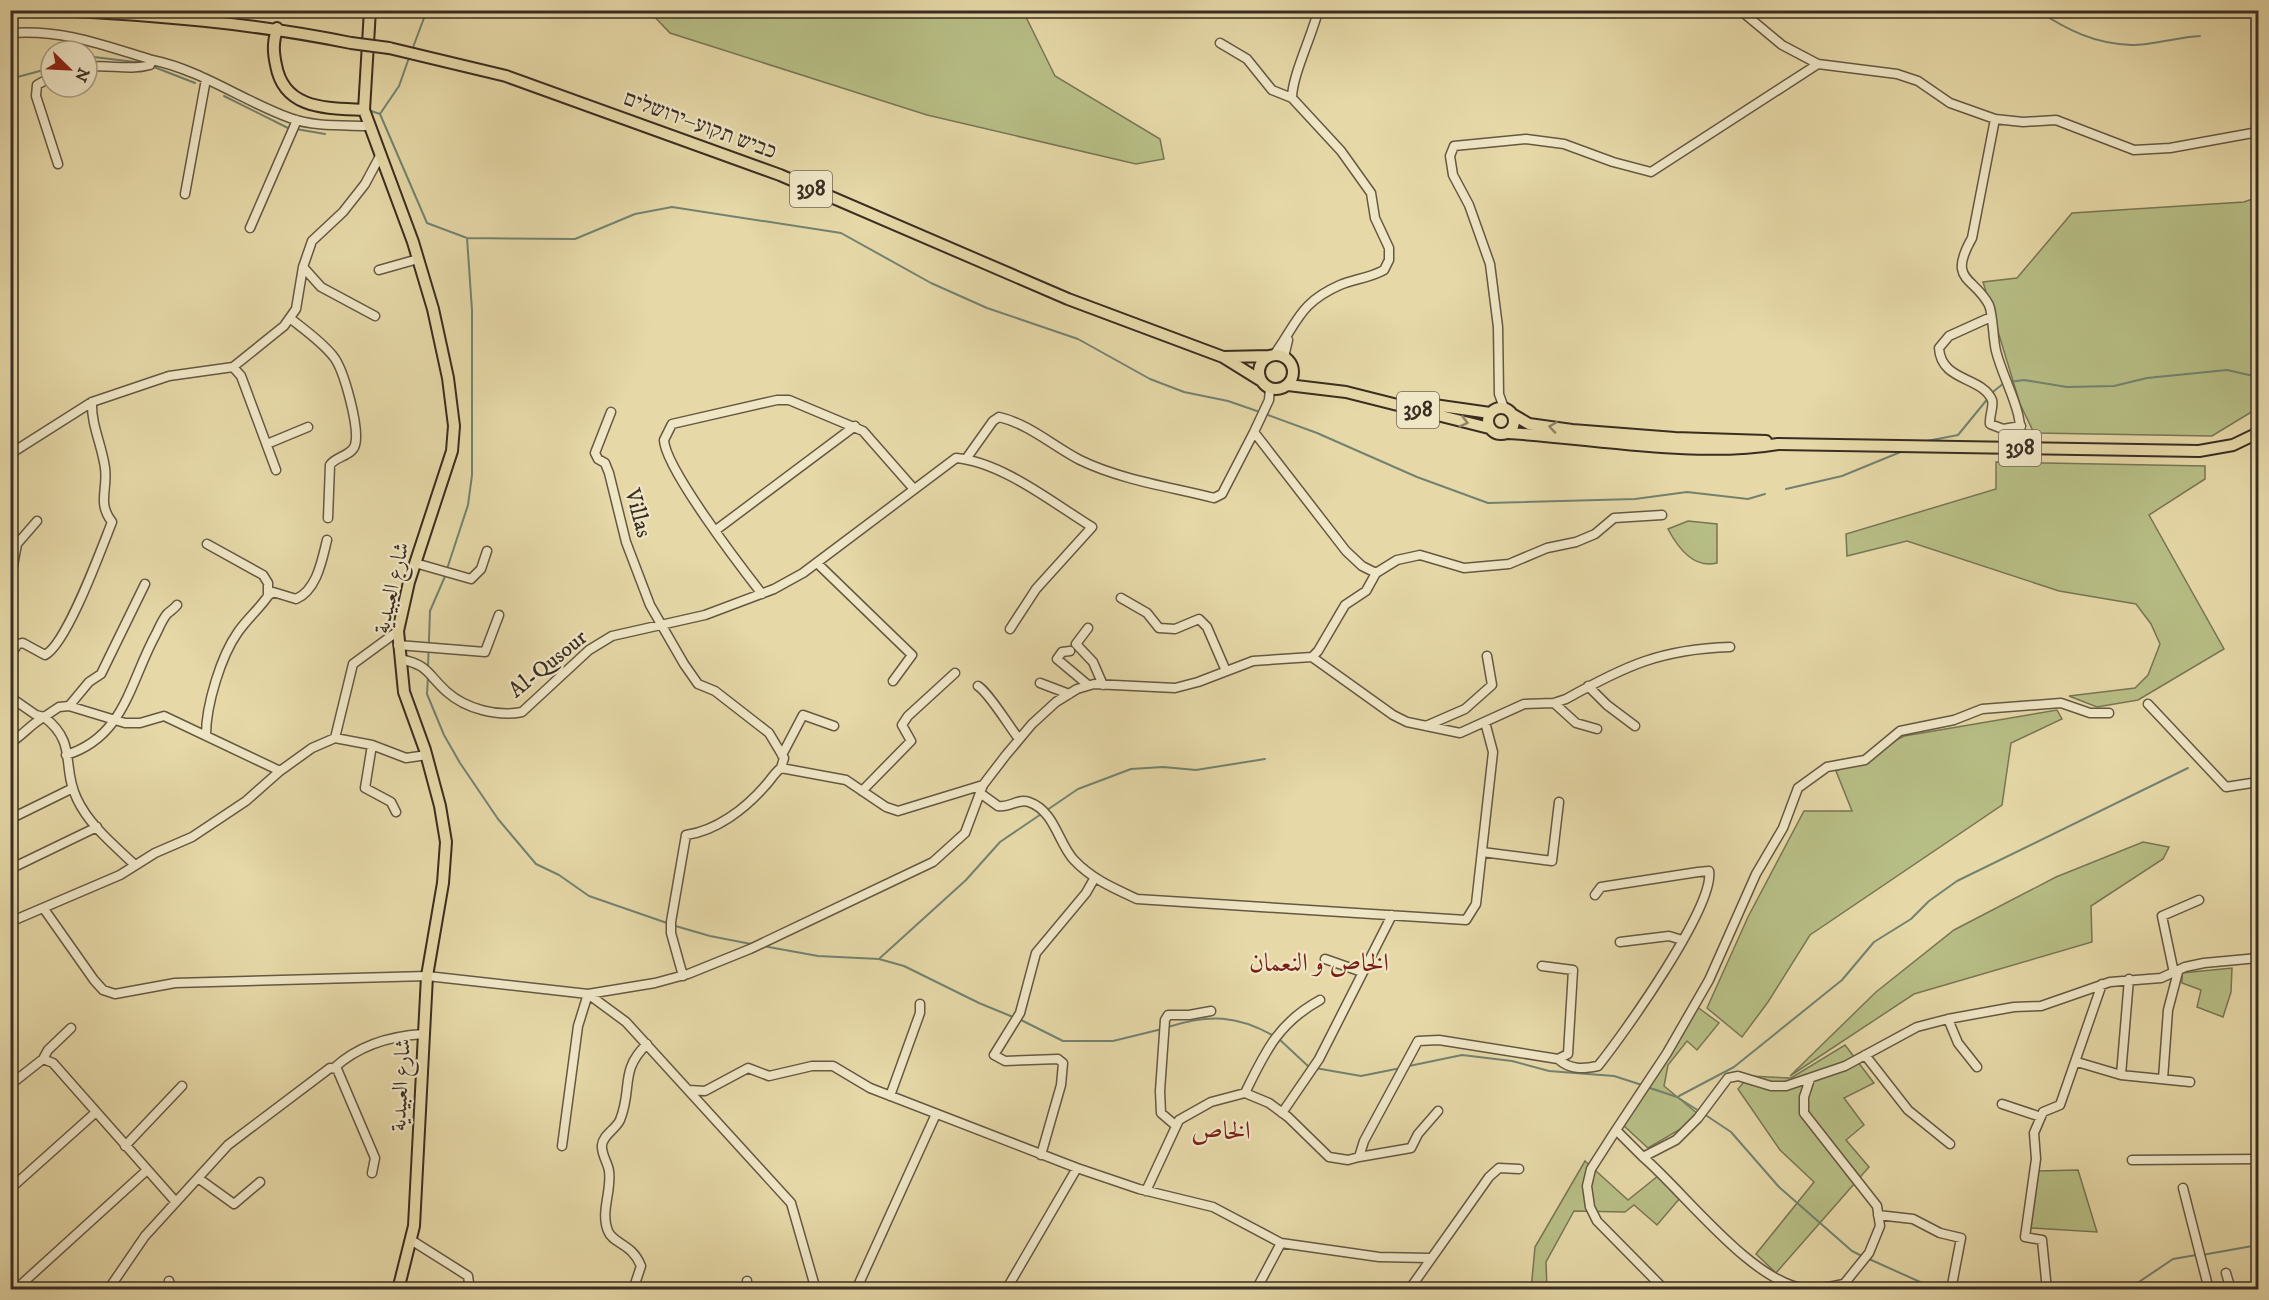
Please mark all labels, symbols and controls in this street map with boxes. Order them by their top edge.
north arrow [39,39,99,99]
text: N [70,65,94,85]
street label: כביש תקוע–ירושלים [620,85,780,165]
road number: 398 [790,171,832,207]
road number: 398 [1397,392,1439,428]
one-way arrow [1459,414,1469,427]
one-way arrow [1548,422,1558,434]
road number: 398 [1999,430,2041,466]
street label: Villas [618,485,657,540]
street label: شارع العبيدية [368,540,420,637]
street label: Al-Qusour [503,624,593,704]
district label: الخاص و النعمان [1249,947,1389,980]
street label: شارع العبيدية [385,1038,421,1132]
district label: الخاص [1191,1115,1251,1148]

